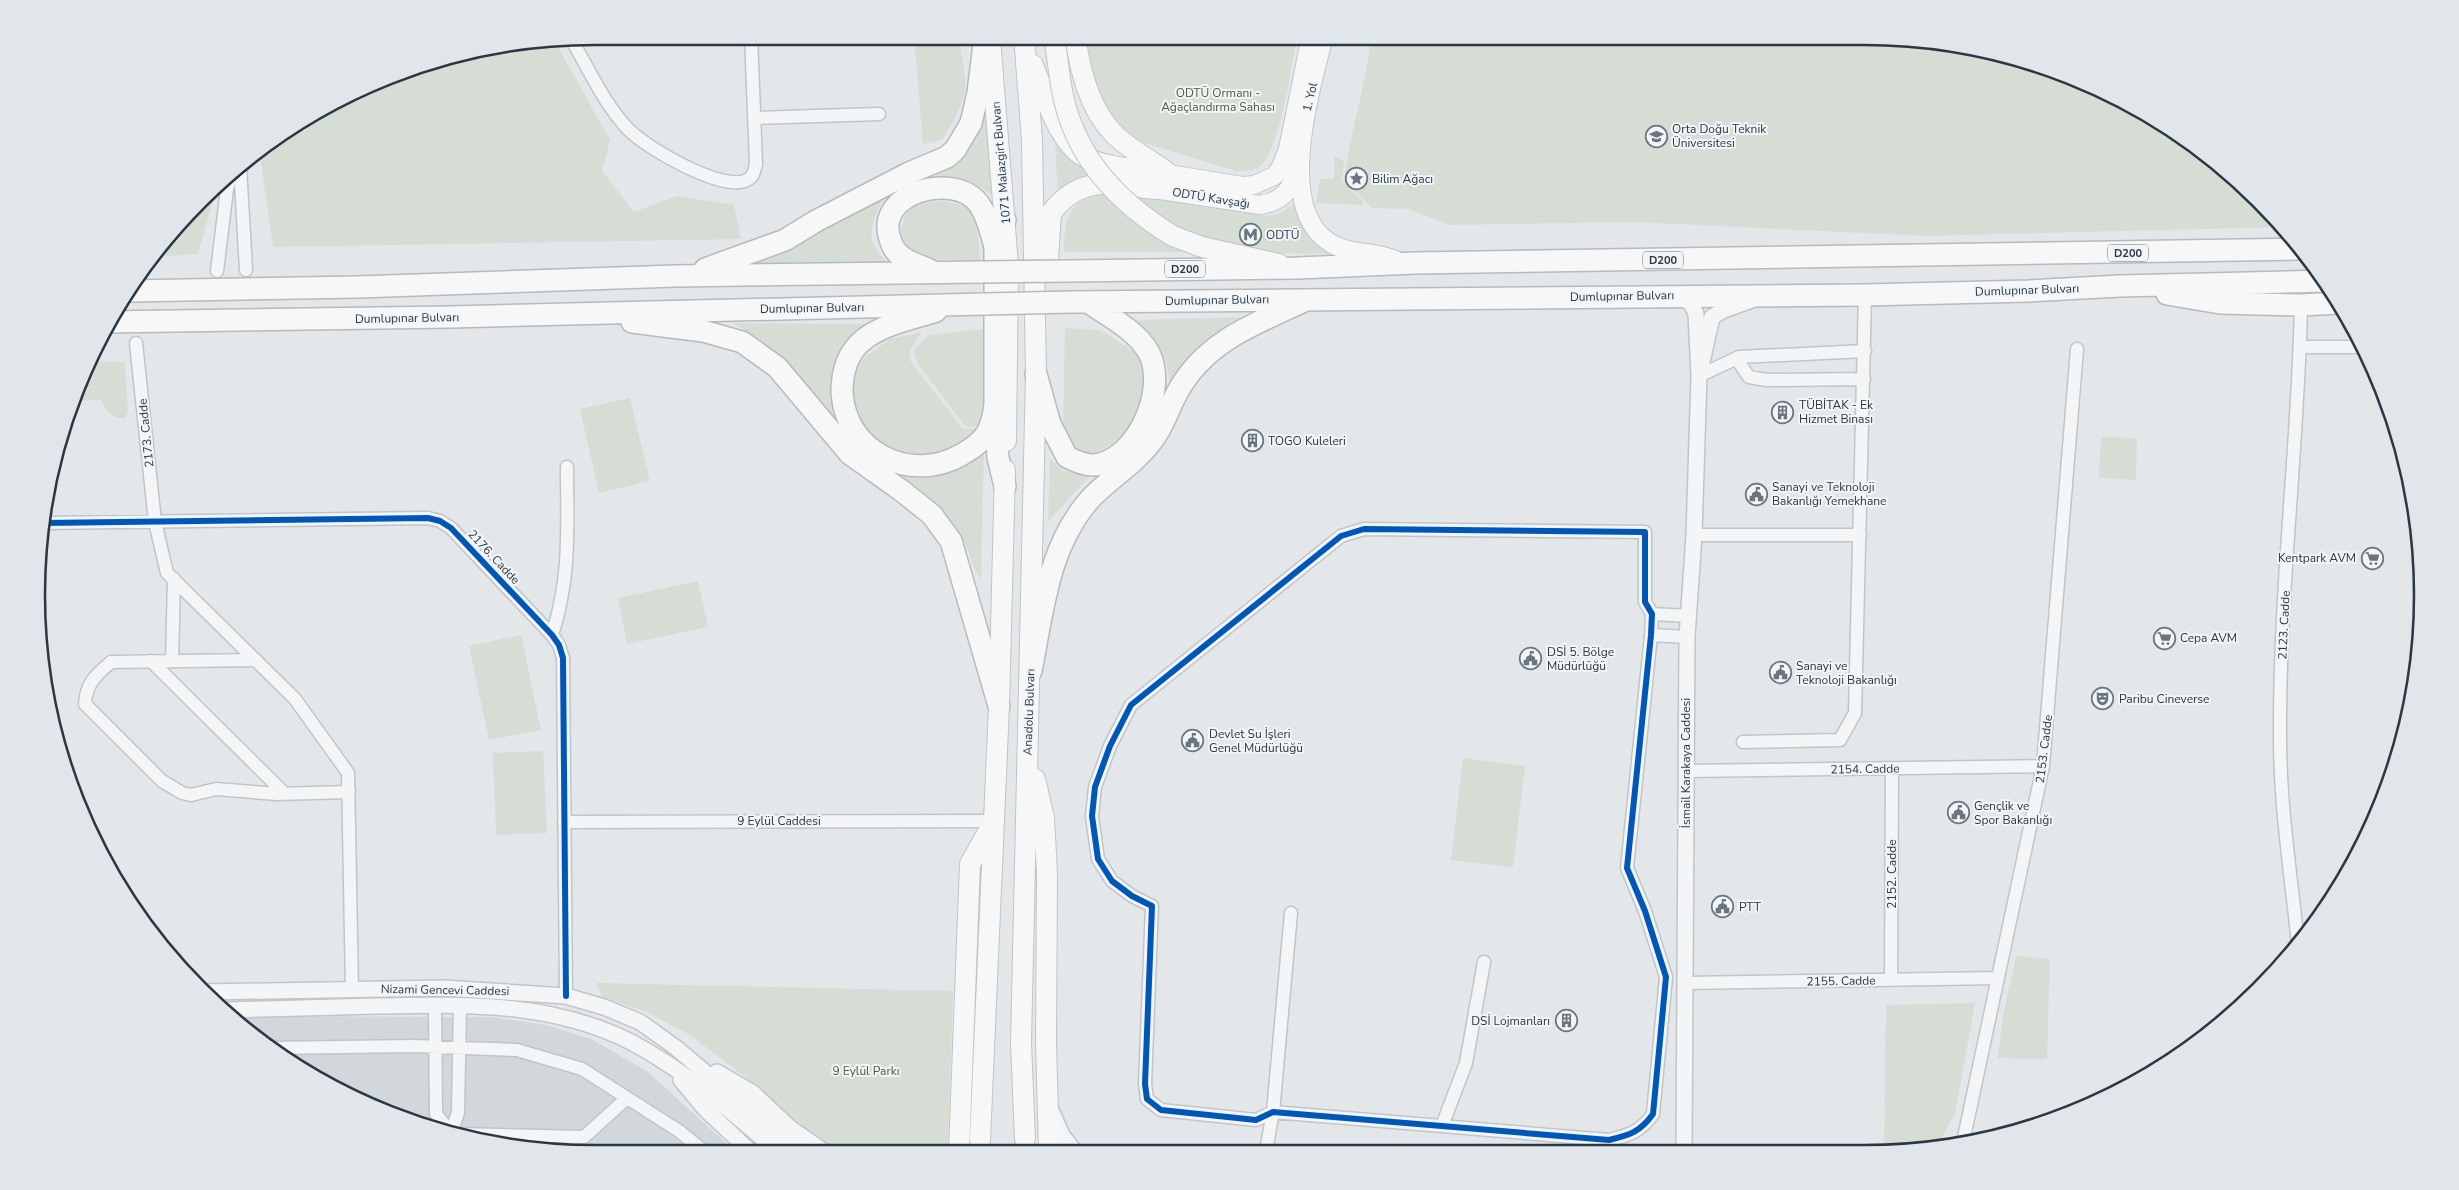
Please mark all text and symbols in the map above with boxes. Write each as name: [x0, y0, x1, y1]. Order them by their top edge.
street label: 1. Yol: [1299, 80, 1321, 113]
park label: ODTÜ Ormanı - Ağaçlandırma Sahası: [1161, 85, 1275, 115]
street label: 1071 Malazgirt Bulvarı: [988, 101, 1014, 225]
place label: Orta Doğu Teknik Üniversitesi: [1672, 121, 1767, 151]
school or university icon: Orta Doğu Teknik Üniversitesi: [1644, 124, 1668, 148]
place icon: Bilim Ağacı: [1344, 167, 1368, 191]
place label: Bilim Ağacı: [1372, 171, 1433, 187]
street label: ODTÜ Kavşağı: [1171, 184, 1251, 212]
metro station icon: ODTÜ: [1238, 223, 1262, 247]
place label: ODTÜ: [1266, 227, 1300, 243]
road number: D200: [2108, 244, 2148, 262]
road number: D200: [1643, 252, 1683, 268]
road number: D200: [1165, 260, 1205, 278]
street label: Dumlupınar Bulvarı: [1975, 280, 2079, 300]
street label: Dumlupınar Bulvarı: [1570, 287, 1674, 305]
street label: Dumlupınar Bulvarı: [1165, 291, 1269, 309]
street label: Dumlupınar Bulvarı: [760, 299, 864, 317]
street label: Dumlupınar Bulvarı: [355, 309, 459, 327]
place label: TÜBİTAK - Ek Hizmet Binası: [1799, 397, 1874, 427]
street label: 2173. Cadde: [134, 398, 158, 468]
building icon: TÜBİTAK - Ek Hizmet Binası: [1771, 400, 1795, 424]
building icon: TOGO Kuleleri: [1240, 429, 1264, 453]
place label: TOGO Kuleleri: [1268, 433, 1346, 449]
place label: Sanayi ve Teknoloji Bakanlığı Yemekhane: [1772, 479, 1886, 509]
public building icon: Sanayi ve Teknoloji Bakanlığı Yemekhane: [1744, 482, 1768, 506]
street label: 2176. Cadde: [465, 526, 523, 588]
supermarket icon: Kentpark AVM: [2360, 546, 2384, 570]
place label: Kentpark AVM: [2278, 550, 2356, 566]
street label: 2123. Cadde: [2274, 590, 2294, 660]
supermarket icon: Cepa AVM: [2152, 626, 2176, 650]
place label: Cepa AVM: [2180, 630, 2237, 646]
place label: DSİ 5. Bölge Müdürlüğü: [1547, 644, 1614, 674]
public building icon: DSİ 5. Bölge Müdürlüğü: [1519, 647, 1543, 671]
place label: Sanayi ve Teknoloji Bakanlığı: [1796, 658, 1897, 688]
public building icon: Sanayi ve Teknoloji Bakanlığı: [1768, 661, 1792, 685]
street label: Anadolu Bulvarı: [1019, 668, 1039, 756]
theatre icon: Paribu Cineverse: [2091, 687, 2115, 711]
place label: Paribu Cineverse: [2119, 691, 2209, 707]
street label: İsmail Karakaya Caddesi: [1678, 698, 1694, 828]
street label: 2153. Cadde: [2032, 714, 2056, 784]
place label: Devlet Su İşleri Genel Müdürlüğü: [1209, 726, 1303, 756]
public building icon: Devlet Su İşleri Genel Müdürlüğü: [1181, 729, 1205, 753]
street label: 2154. Cadde: [1830, 760, 1900, 778]
place label: Gençlik ve Spor Bakanlığı: [1974, 798, 2052, 828]
public building icon: Gençlik ve Spor Bakanlığı: [1946, 801, 1970, 825]
street label: 9 Eylül Caddesi: [737, 813, 821, 829]
street label: 2152. Cadde: [1884, 839, 1900, 909]
public building icon: PTT: [1711, 895, 1735, 919]
place label: PTT: [1739, 899, 1762, 915]
street label: 2155. Cadde: [1806, 972, 1876, 990]
street label: Nizami Gencevi Caddesi: [381, 981, 509, 999]
building icon: DSİ Lojmanları: [1554, 1009, 1578, 1033]
place label: DSİ Lojmanları: [1471, 1013, 1550, 1029]
park label: 9 Eylül Parkı: [832, 1063, 900, 1079]

